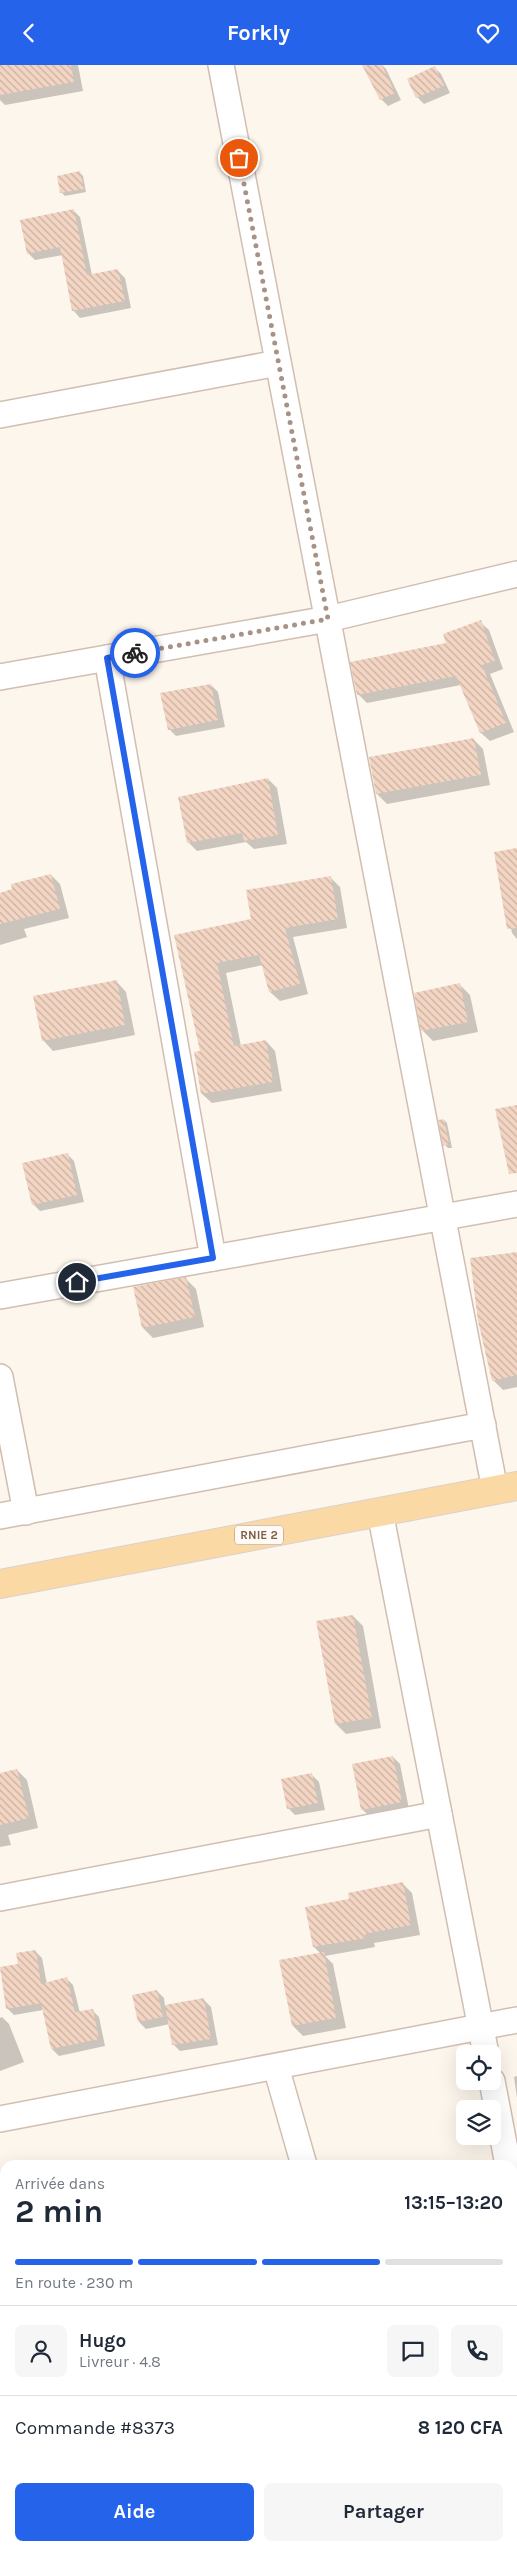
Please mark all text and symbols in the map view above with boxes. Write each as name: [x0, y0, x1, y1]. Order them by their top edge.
icon: back: [15, 19, 43, 47]
icon: heart: [474, 19, 502, 47]
text: Forkly: [227, 20, 290, 46]
pin: [218, 137, 260, 179]
icon: bag: [225, 144, 253, 172]
courier: [110, 628, 160, 678]
icon: bike: [121, 639, 149, 667]
pin: [56, 1261, 98, 1303]
icon: home: [63, 1268, 91, 1296]
road number: RNIE 2: [235, 1525, 283, 1545]
map controls: [456, 2045, 501, 2145]
button: locate: [456, 2045, 501, 2090]
button: layers: [456, 2100, 501, 2145]
text: Arrivée dans: [15, 2174, 105, 2193]
text: 13:15–13:20: [404, 2192, 503, 2214]
text: 2 min: [15, 2193, 103, 2230]
text: En route · 230 m: [15, 2273, 133, 2292]
button: person: [15, 2325, 67, 2377]
button: chat: [387, 2325, 439, 2377]
button: phone: [451, 2325, 503, 2377]
text: Hugo: [79, 2330, 126, 2352]
text: Livreur · 4.8: [79, 2352, 161, 2371]
text: Commande #8373: [15, 2417, 175, 2439]
text: 8 120 CFA: [418, 2417, 503, 2439]
button: Aide: [15, 2483, 254, 2541]
button: Partager: [264, 2483, 503, 2541]

